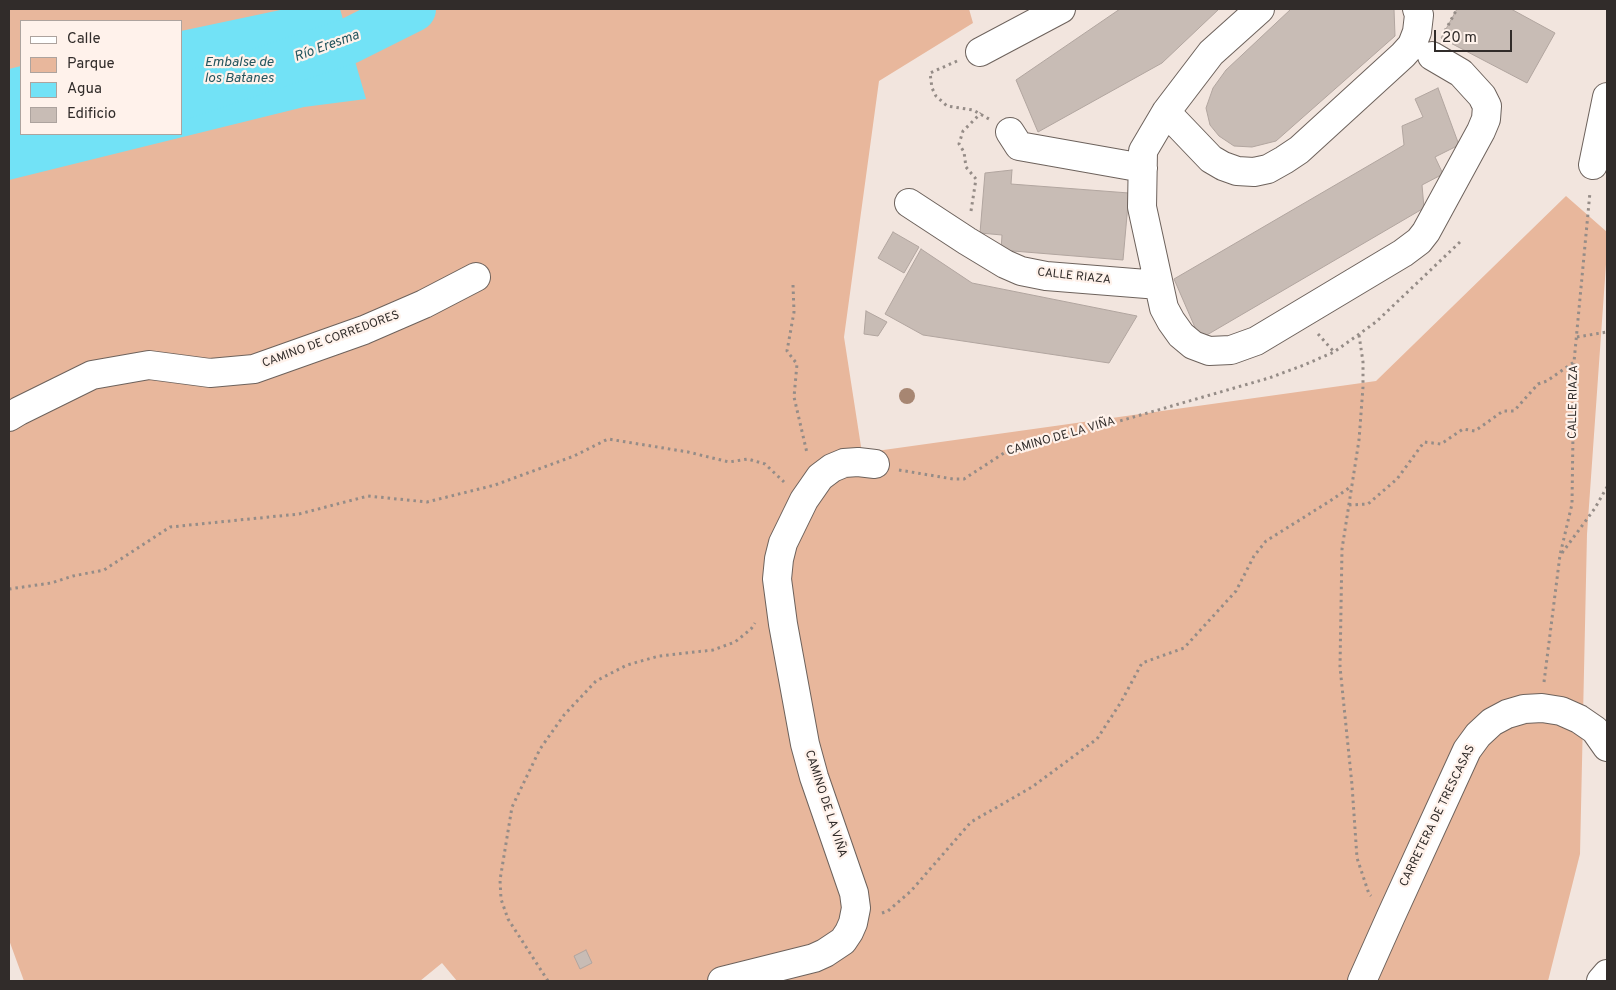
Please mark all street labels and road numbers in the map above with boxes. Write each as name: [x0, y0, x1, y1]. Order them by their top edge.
street label: CALLE RIAZA: [1036, 266, 1112, 288]
street label: CAMINO DE CORREDORES: [260, 308, 402, 372]
street label: CALLE RIAZA: [1566, 365, 1582, 439]
street label: CAMINO DE LA VIÑA: [1005, 415, 1117, 459]
street label: CARRETERA DE TRESCASAS: [1397, 743, 1479, 889]
street label: CAMINO DE LA VIÑA: [801, 749, 849, 859]

